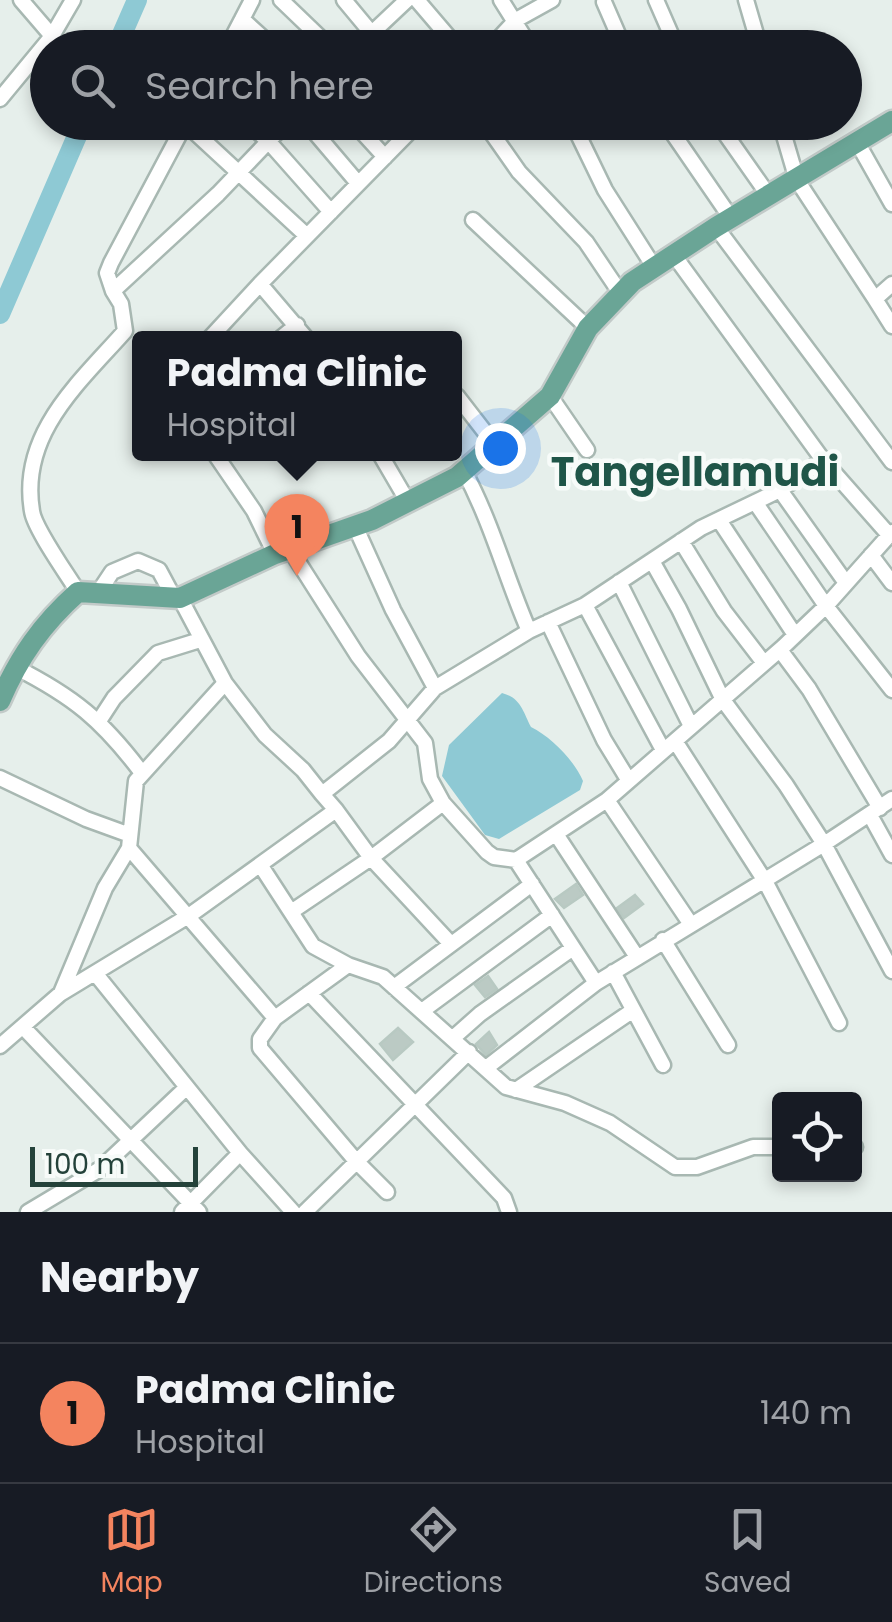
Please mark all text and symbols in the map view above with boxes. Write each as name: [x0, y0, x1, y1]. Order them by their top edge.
search box: [30, 30, 862, 140]
icon: search: [65, 58, 120, 113]
text: Search here: [145, 59, 374, 112]
popup: [132, 331, 462, 461]
text: Padma Clinic: [167, 346, 427, 399]
text: Hospital: [167, 402, 297, 447]
your location: [475, 423, 526, 474]
district label: Tangellamudi: [551, 444, 839, 500]
pin: 1: [264, 494, 330, 576]
map controls: [772, 1092, 862, 1182]
button: locate: [772, 1092, 862, 1182]
scale bar: [30, 1142, 198, 1186]
text: 100 m: [45, 1145, 125, 1184]
text: Nearby: [40, 1248, 199, 1307]
text: Padma Clinic: [135, 1363, 396, 1416]
text: 1: [66, 1390, 79, 1435]
text: 140 m: [760, 1390, 852, 1435]
text: Hospital: [135, 1419, 265, 1464]
tab: Map: [101, 1502, 163, 1604]
tab: Directions: [364, 1502, 503, 1604]
tab: Saved: [704, 1502, 791, 1604]

